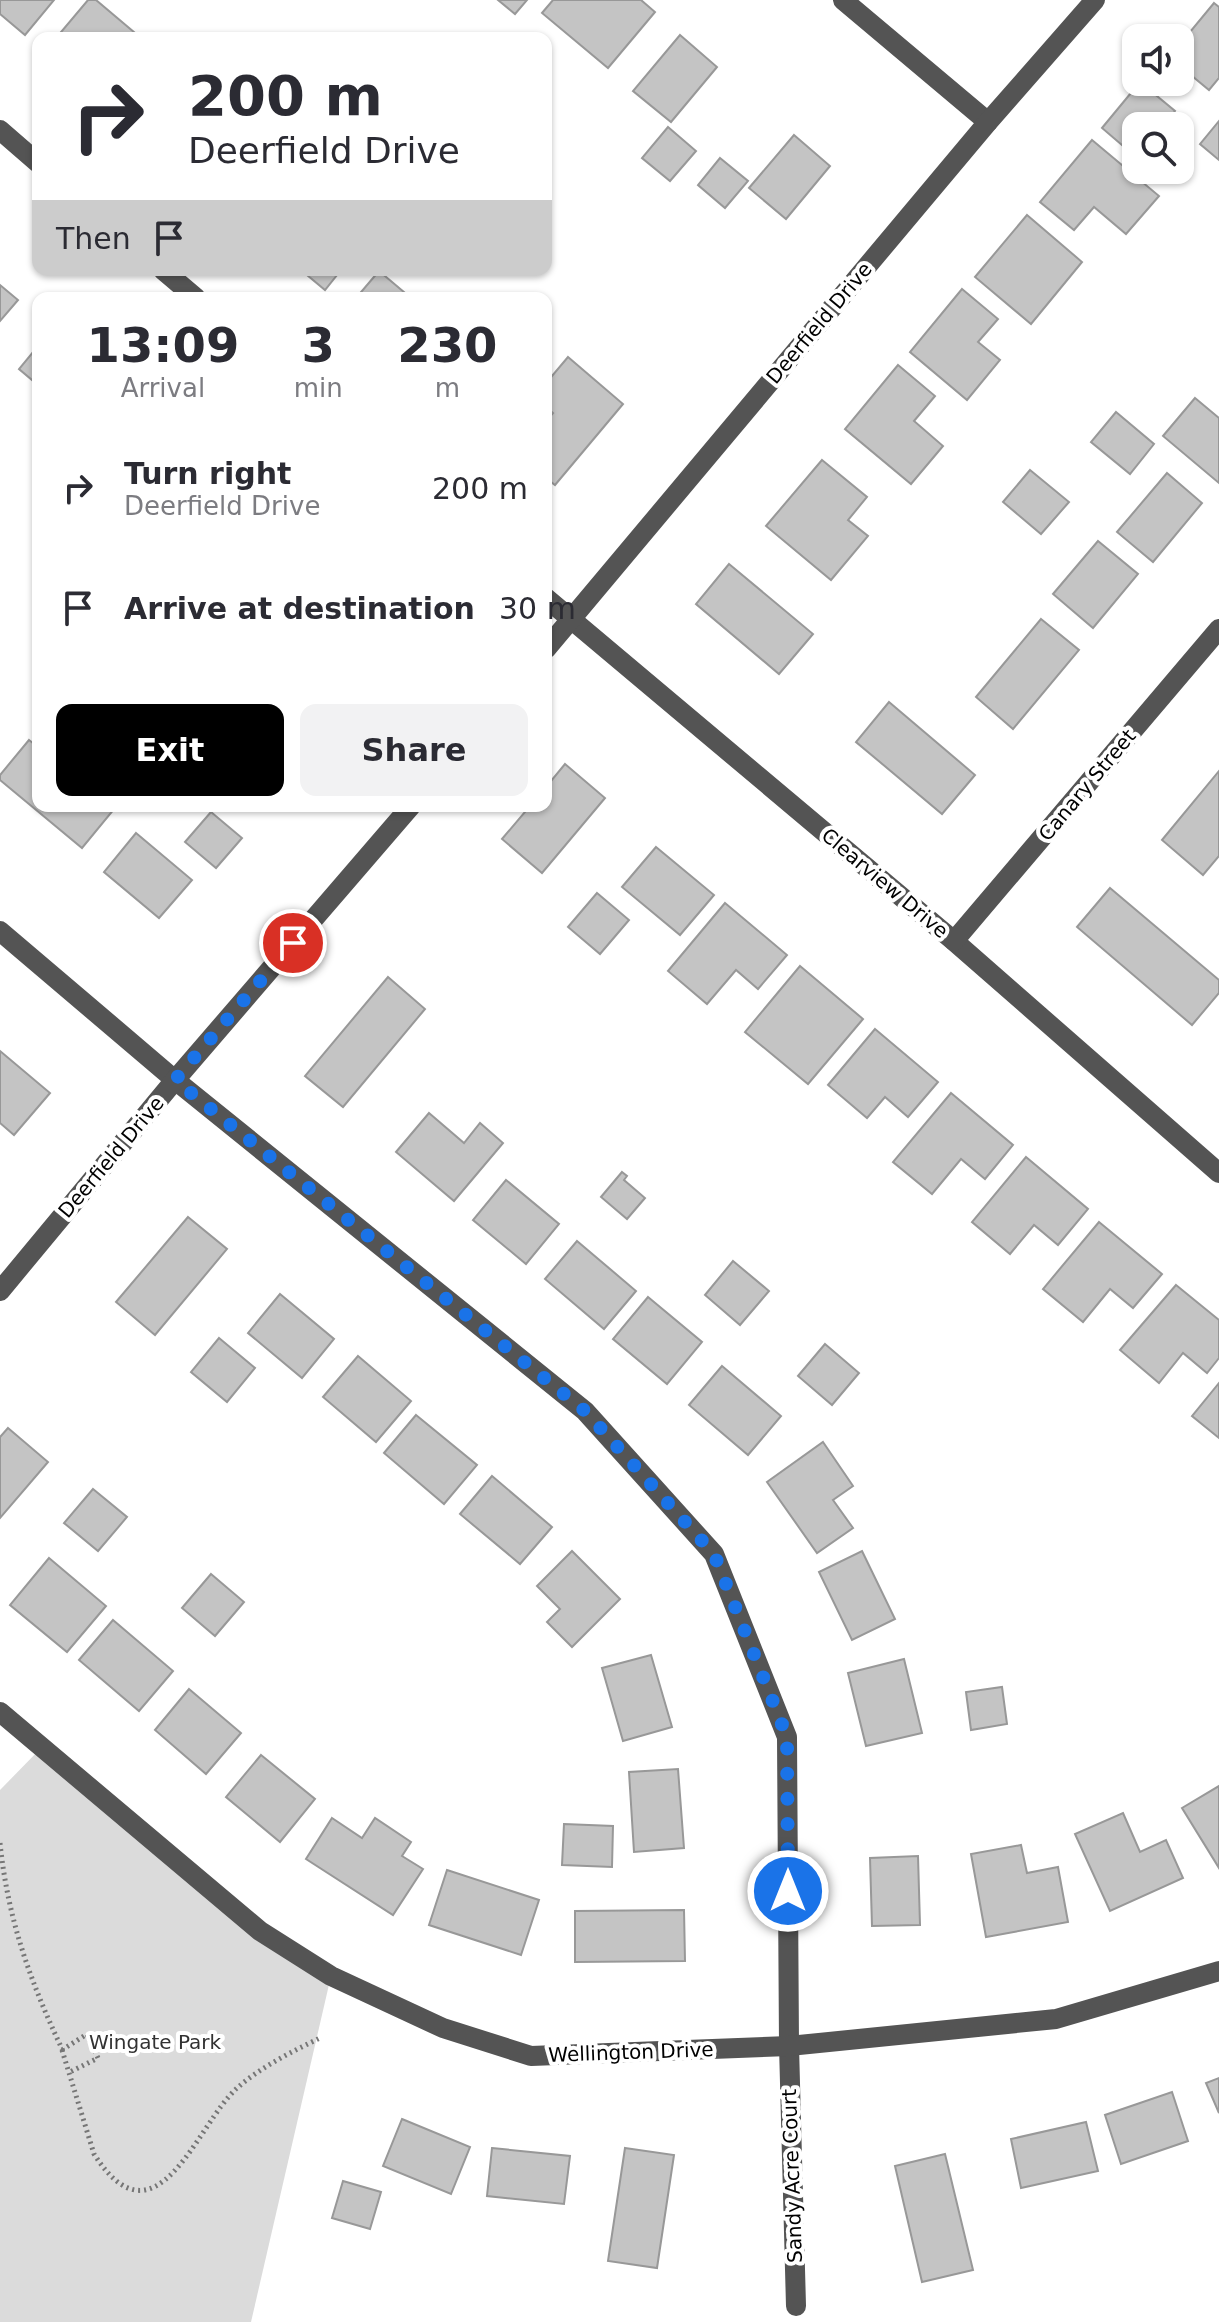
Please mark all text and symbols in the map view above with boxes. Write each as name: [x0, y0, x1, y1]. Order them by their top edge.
map controls: [1122, 24, 1194, 184]
button: sound: [1122, 24, 1194, 96]
text: 200 m: [188, 63, 383, 128]
icon: right: [56, 64, 160, 168]
button: search: [1122, 112, 1194, 184]
text: Deerfield Drive: [188, 130, 460, 171]
icon: arrive: [147, 216, 191, 260]
text: Then: [56, 221, 131, 256]
street label: Deerfield Drive: [761, 257, 877, 389]
text: 13:09: [86, 317, 239, 373]
text: 3: [302, 317, 335, 373]
text: 230: [397, 317, 497, 373]
text: Arrival: [121, 373, 205, 403]
text: min: [294, 373, 343, 403]
text: m: [435, 373, 460, 403]
text: Turn right: [124, 456, 291, 491]
icon: right: [56, 466, 100, 510]
text: 200 m: [432, 471, 528, 506]
text: Deerfield Drive: [124, 491, 320, 521]
icon: arrive: [56, 586, 100, 630]
text: Arrive at destination: [124, 591, 475, 626]
text: 30 m: [499, 591, 576, 626]
button: Exit: [56, 704, 284, 796]
button: Share: [300, 704, 528, 796]
street label: Canary Street: [1033, 724, 1141, 846]
street label: Clearview Drive: [817, 823, 953, 943]
pin: [259, 909, 327, 977]
icon: arrive: [271, 921, 315, 965]
street label: Deerfield Drive: [53, 1091, 169, 1223]
position arrow: [746, 1849, 830, 1933]
park label: Wingate Park: [89, 2030, 222, 2054]
street label: Wellington Drive: [548, 2037, 714, 2067]
street label: Sandy Acre Court: [777, 2088, 807, 2263]

